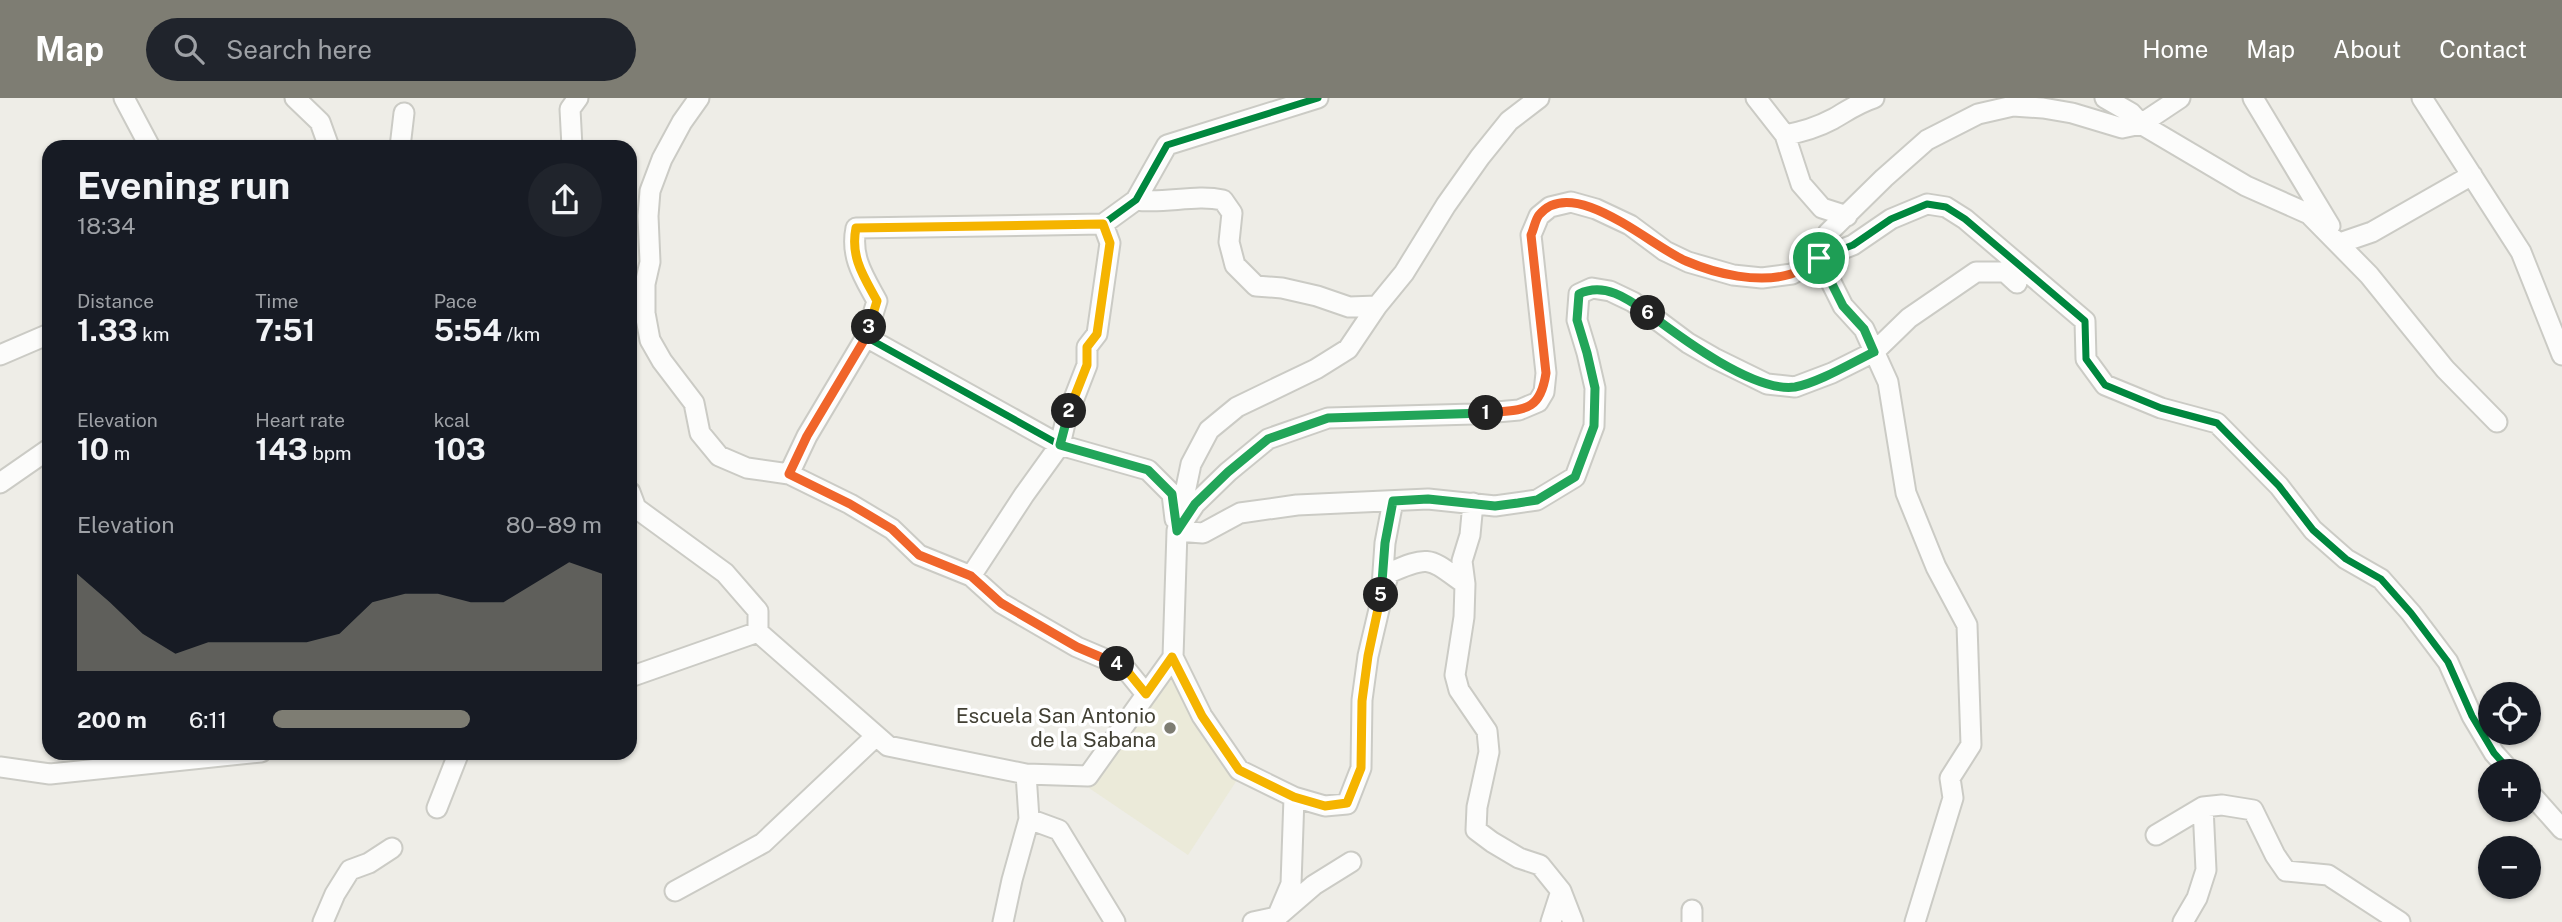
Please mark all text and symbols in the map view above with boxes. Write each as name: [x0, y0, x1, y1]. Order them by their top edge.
search box: [146, 18, 636, 81]
text: Map: [35, 30, 104, 68]
icon: search: [170, 30, 208, 68]
text: Search here: [226, 34, 372, 65]
text: Home: [2142, 35, 2208, 63]
text: Map: [2246, 35, 2295, 63]
text: About: [2333, 35, 2401, 63]
text: Contact: [2439, 35, 2527, 63]
text: Evening run: [77, 163, 290, 208]
button: share: [528, 163, 602, 237]
text: 18:34: [77, 212, 135, 239]
pin: [1789, 228, 1849, 288]
icon: arrive: [1800, 239, 1838, 277]
text: Distance: [77, 290, 154, 312]
text: Time: [255, 290, 299, 312]
text: Pace: [434, 290, 477, 312]
pin: 6: [1630, 296, 1666, 330]
text: 6: [1641, 301, 1654, 323]
pin: 3: [852, 310, 886, 344]
text: 1.33: [77, 312, 138, 348]
text: 7:51: [255, 312, 315, 348]
text: 5:54: [434, 312, 502, 348]
text: 3: [862, 315, 875, 337]
text: km: [138, 323, 169, 345]
text: /km: [502, 323, 540, 345]
pin: 2: [1052, 394, 1086, 428]
pin: 1: [1468, 396, 1504, 430]
text: 2: [1062, 399, 1075, 421]
text: 1: [1481, 401, 1490, 423]
text: Elevation: [77, 409, 158, 431]
text: Heart rate: [255, 409, 345, 431]
text: kcal: [434, 409, 470, 431]
text: 10: [77, 431, 109, 467]
text: 143: [255, 431, 308, 467]
text: 103: [434, 431, 486, 467]
text: m: [109, 442, 130, 464]
text: bpm: [308, 442, 352, 464]
text: Elevation: [77, 511, 175, 538]
text: 80–89 m: [506, 511, 602, 538]
pin: 5: [1364, 578, 1398, 612]
text: 5: [1374, 583, 1387, 605]
pin: 4: [1100, 646, 1134, 682]
text: 4: [1110, 652, 1123, 674]
map controls: [2478, 682, 2541, 899]
button: locate: [2478, 682, 2541, 745]
place label: Escuela San Antonio de la Sabana: [956, 703, 1156, 752]
text: 200 m: [77, 706, 147, 733]
text: 6:11: [189, 706, 227, 733]
marker: Escuela San Antonio de la Sabana: [1162, 720, 1178, 736]
button: +: [2478, 759, 2541, 822]
button: −: [2478, 836, 2541, 899]

